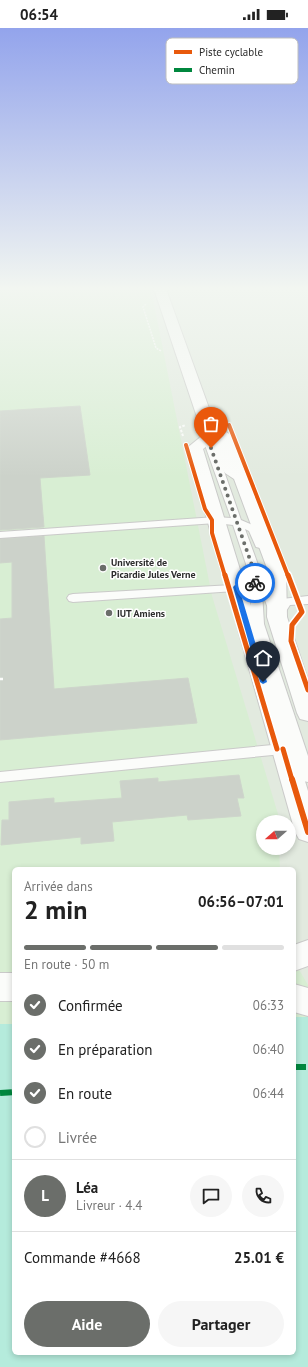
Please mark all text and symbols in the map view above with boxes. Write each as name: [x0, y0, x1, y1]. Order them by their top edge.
text: 06:54: [20, 5, 58, 24]
legend: [166, 38, 298, 84]
text: Piste cyclable: [199, 45, 263, 59]
text: Chemin: [199, 63, 235, 77]
pin: [194, 407, 228, 448]
icon: bag: [200, 413, 222, 435]
place label: Université de Picardie Jules Verne: [111, 556, 196, 581]
marker: Université de Picardie Jules Verne: [98, 563, 108, 573]
courier: [235, 563, 275, 603]
icon: bike: [244, 572, 266, 594]
place label: IUT Amiens: [117, 607, 165, 620]
marker: IUT Amiens: [104, 608, 114, 618]
pin: [246, 641, 280, 682]
icon: home: [252, 647, 274, 669]
north arrow: [256, 815, 296, 855]
map controls: [256, 815, 296, 855]
text: Arrivée dans: [24, 878, 93, 895]
text: 06:56–07:01: [198, 892, 284, 911]
text: 2 min: [24, 893, 87, 926]
text: En route · 50 m: [24, 956, 109, 973]
icon: check: [24, 994, 46, 1016]
text: Confirmée: [58, 996, 123, 1015]
text: 06:33: [253, 997, 284, 1014]
icon: check: [24, 1038, 46, 1060]
text: En préparation: [58, 1040, 153, 1059]
text: 06:40: [253, 1041, 284, 1058]
icon: check: [24, 1082, 46, 1104]
text: En route: [58, 1084, 112, 1103]
text: 06:44: [253, 1085, 284, 1102]
text: Livrée: [58, 1128, 97, 1147]
button: chat: [190, 1175, 232, 1217]
button: phone: [242, 1175, 284, 1217]
text: Léa: [76, 1178, 98, 1197]
text: L: [41, 1186, 49, 1205]
text: Livreur · 4.4: [76, 1197, 142, 1214]
text: Commande #4668: [24, 1248, 141, 1267]
text: 25.01 €: [234, 1248, 284, 1267]
button: Aide: [24, 1301, 150, 1347]
button: Partager: [158, 1301, 284, 1347]

